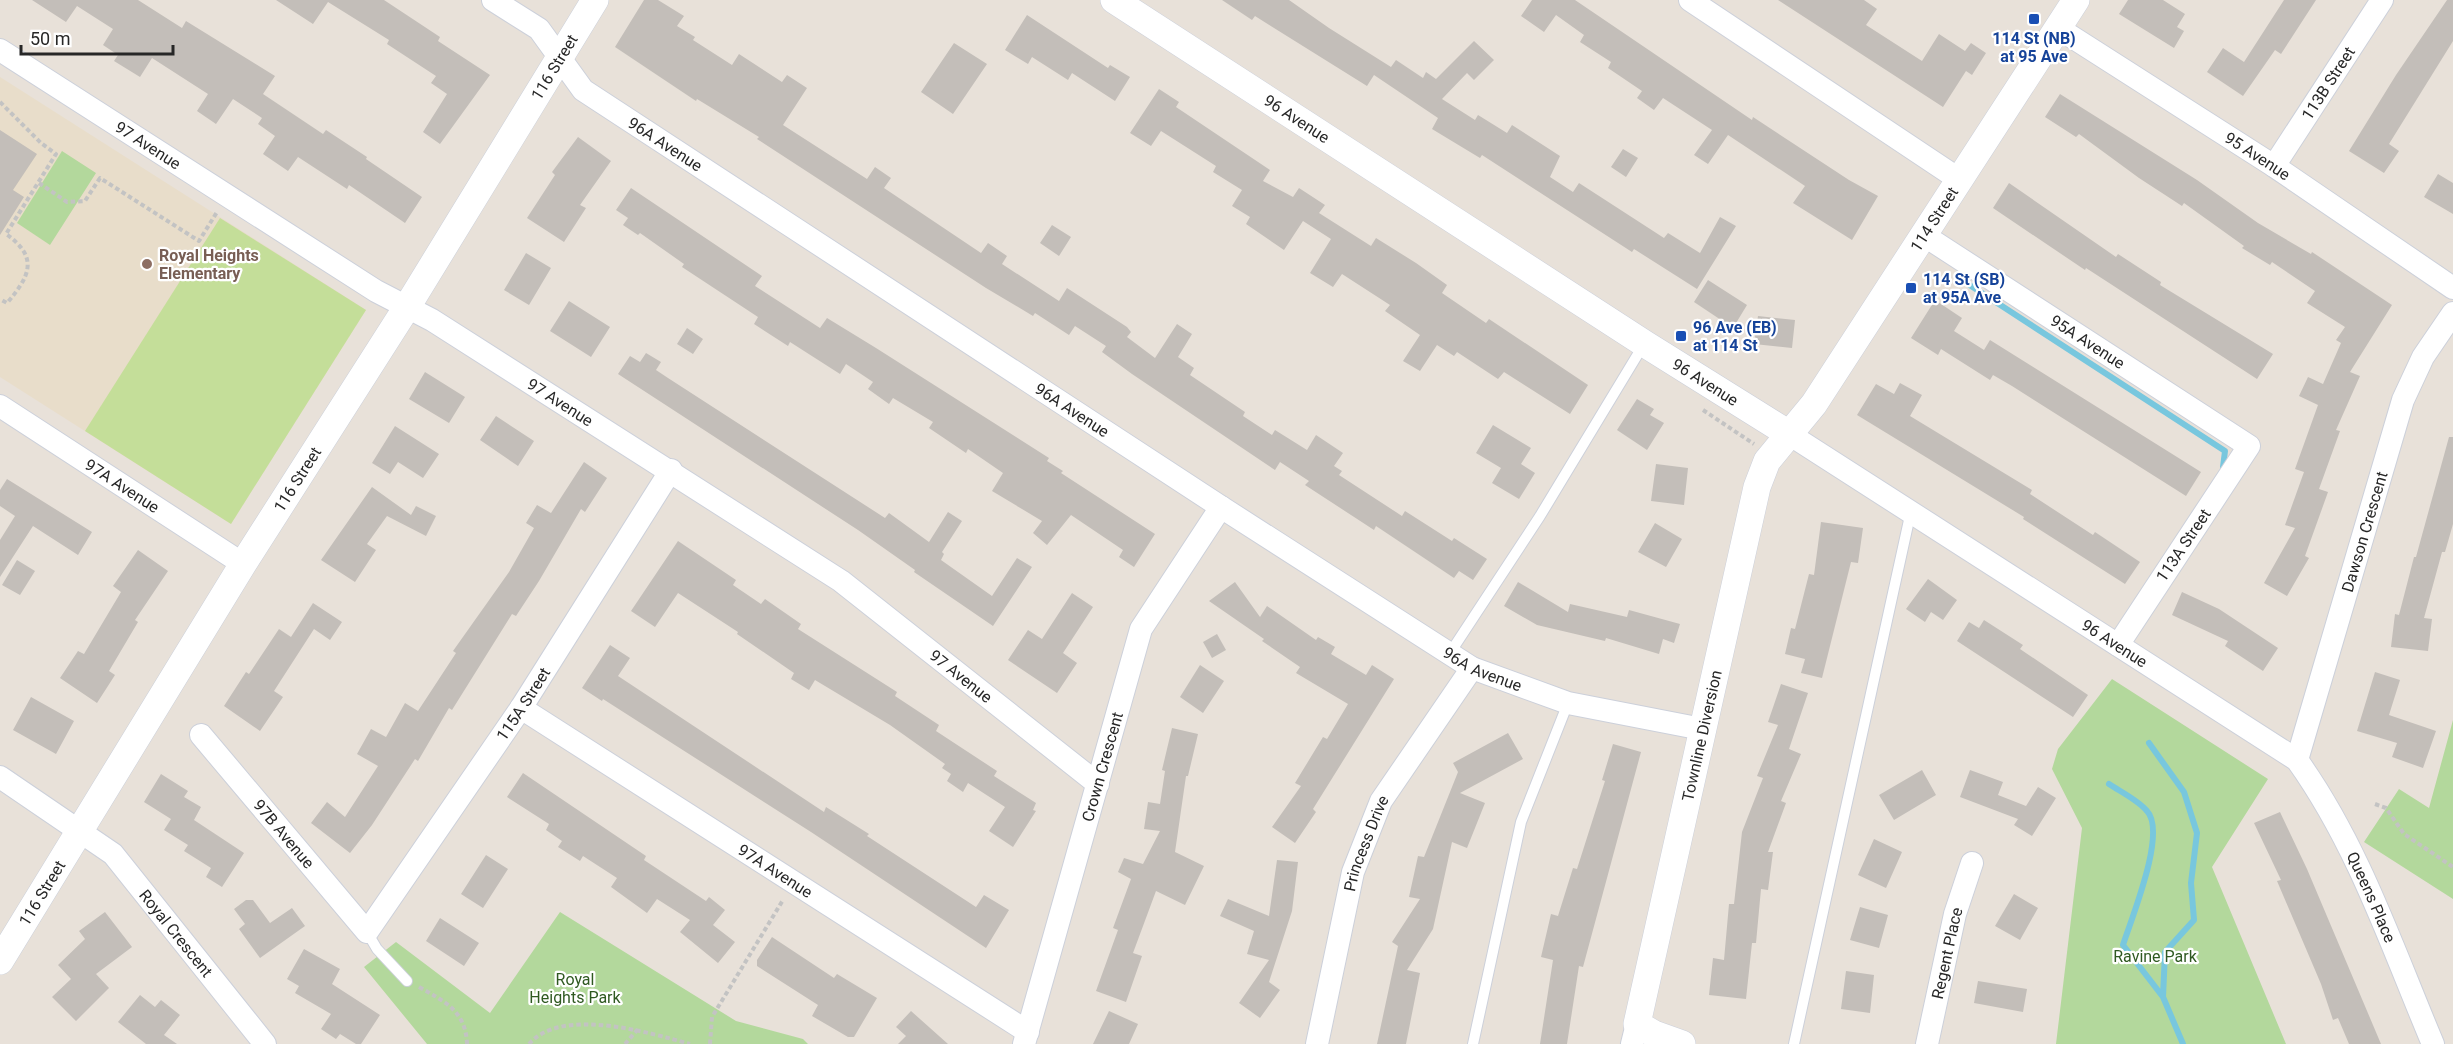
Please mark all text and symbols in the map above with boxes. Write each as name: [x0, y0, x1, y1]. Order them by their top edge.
marker: 114 St (NB) at 95 Ave: [2027, 12, 2041, 26]
scale bar: [21, 18, 172, 56]
text: 50 m: [30, 28, 70, 49]
place label: 114 St (NB) at 95 Ave: [1992, 29, 2076, 66]
street label: 116 Street: [527, 31, 582, 103]
street label: 113B Street: [2298, 43, 2359, 123]
street label: 96 Avenue: [1260, 91, 1333, 147]
street label: 96A Avenue: [624, 113, 706, 175]
street label: 97 Avenue: [111, 117, 184, 173]
street label: 95 Avenue: [2221, 128, 2294, 184]
street label: 114 Street: [1907, 183, 1962, 255]
place label: Royal Heights Elementary: [159, 246, 259, 283]
marker: Royal Heights Elementary: [140, 257, 154, 271]
place label: 114 St (SB) at 95A Ave: [1923, 270, 2005, 307]
marker: 114 St (SB) at 95A Ave: [1904, 281, 1918, 295]
street label: 95A Avenue: [2047, 311, 2128, 373]
place label: 96 Ave (EB) at 114 St: [1693, 318, 1777, 355]
marker: 96 Ave (EB) at 114 St: [1674, 329, 1688, 343]
street label: 96 Avenue: [1669, 354, 1742, 410]
street label: 97 Avenue: [524, 374, 597, 430]
street label: 96A Avenue: [1031, 379, 1113, 441]
street label: 116 Street: [270, 444, 325, 515]
street label: 97A Avenue: [81, 455, 163, 517]
street label: Dawson Crescent: [2338, 469, 2391, 594]
street label: 113A Street: [2152, 505, 2215, 585]
street label: 96 Avenue: [2078, 615, 2151, 671]
street label: 96A Avenue: [1439, 643, 1524, 695]
street label: 97 Avenue: [926, 646, 996, 707]
street label: 115A Street: [492, 664, 554, 744]
street label: Townline Diversion: [1678, 668, 1726, 803]
street label: Crown Crescent: [1078, 710, 1127, 824]
street label: Princess Drive: [1340, 791, 1392, 893]
street label: 97B Avenue: [249, 796, 318, 872]
street label: 97A Avenue: [734, 840, 816, 902]
street label: Queens Place: [2343, 849, 2400, 945]
street label: 116 Street: [15, 857, 69, 929]
street label: Royal Crescent: [135, 886, 216, 981]
street label: Regent Place: [1928, 905, 1967, 1001]
park label: Ravine Park: [2113, 947, 2198, 966]
park label: Royal Heights Park: [529, 970, 622, 1007]

